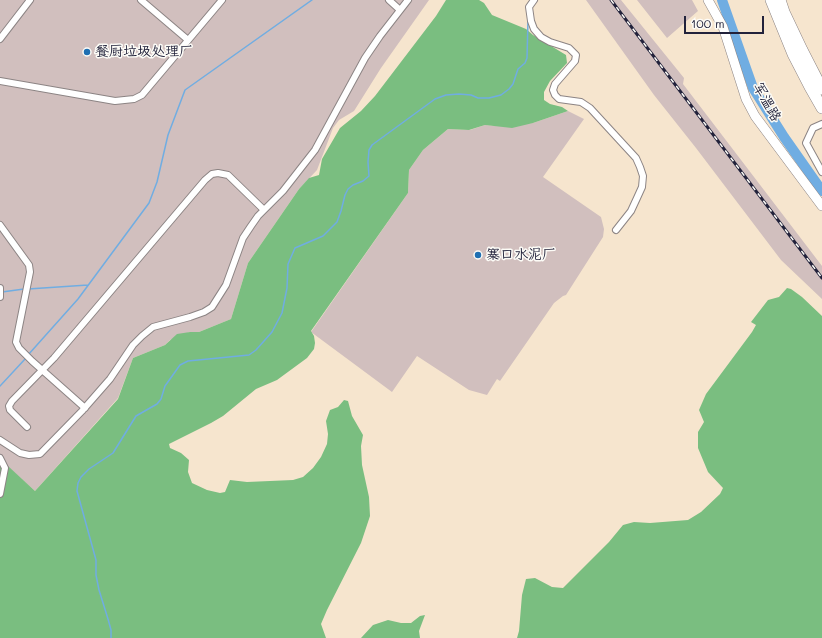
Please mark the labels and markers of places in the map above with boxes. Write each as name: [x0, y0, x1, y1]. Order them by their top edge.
place label: 餐厨垃圾处理厂: [95, 44, 193, 60]
marker: 餐厨垃圾处理厂: [82, 47, 92, 57]
place label: 寨口水泥厂: [486, 247, 556, 263]
marker: 寨口水泥厂: [473, 250, 483, 260]

